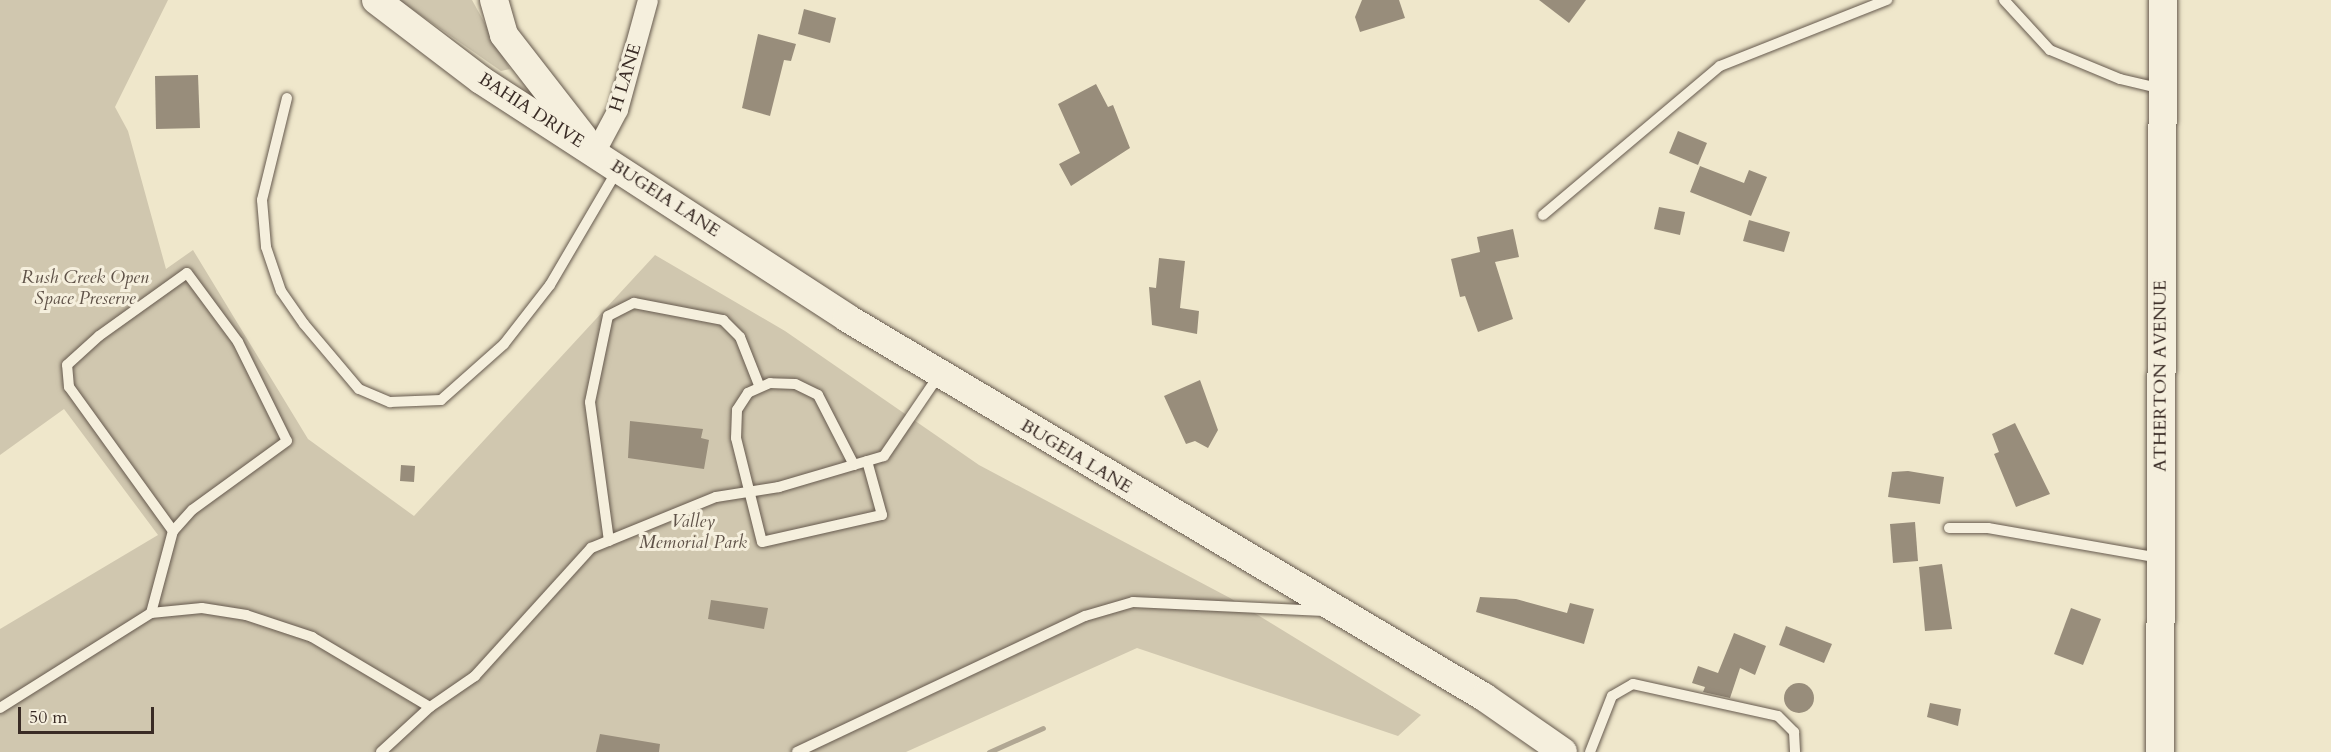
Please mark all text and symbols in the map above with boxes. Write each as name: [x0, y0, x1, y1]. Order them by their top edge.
street label: H LANE: [605, 41, 647, 115]
street label: BAHIA DRIVE: [474, 69, 588, 153]
street label: BUGEIA LANE: [606, 156, 724, 242]
park label: Rush Creek Open Space Preserve: [21, 268, 149, 310]
street label: ATHERTON AVENUE: [2150, 280, 2172, 472]
street label: BUGEIA LANE: [1016, 415, 1136, 499]
park label: Valley Memorial Park: [639, 512, 747, 554]
scale bar: [21, 695, 158, 733]
text: 50 m: [29, 705, 68, 730]

